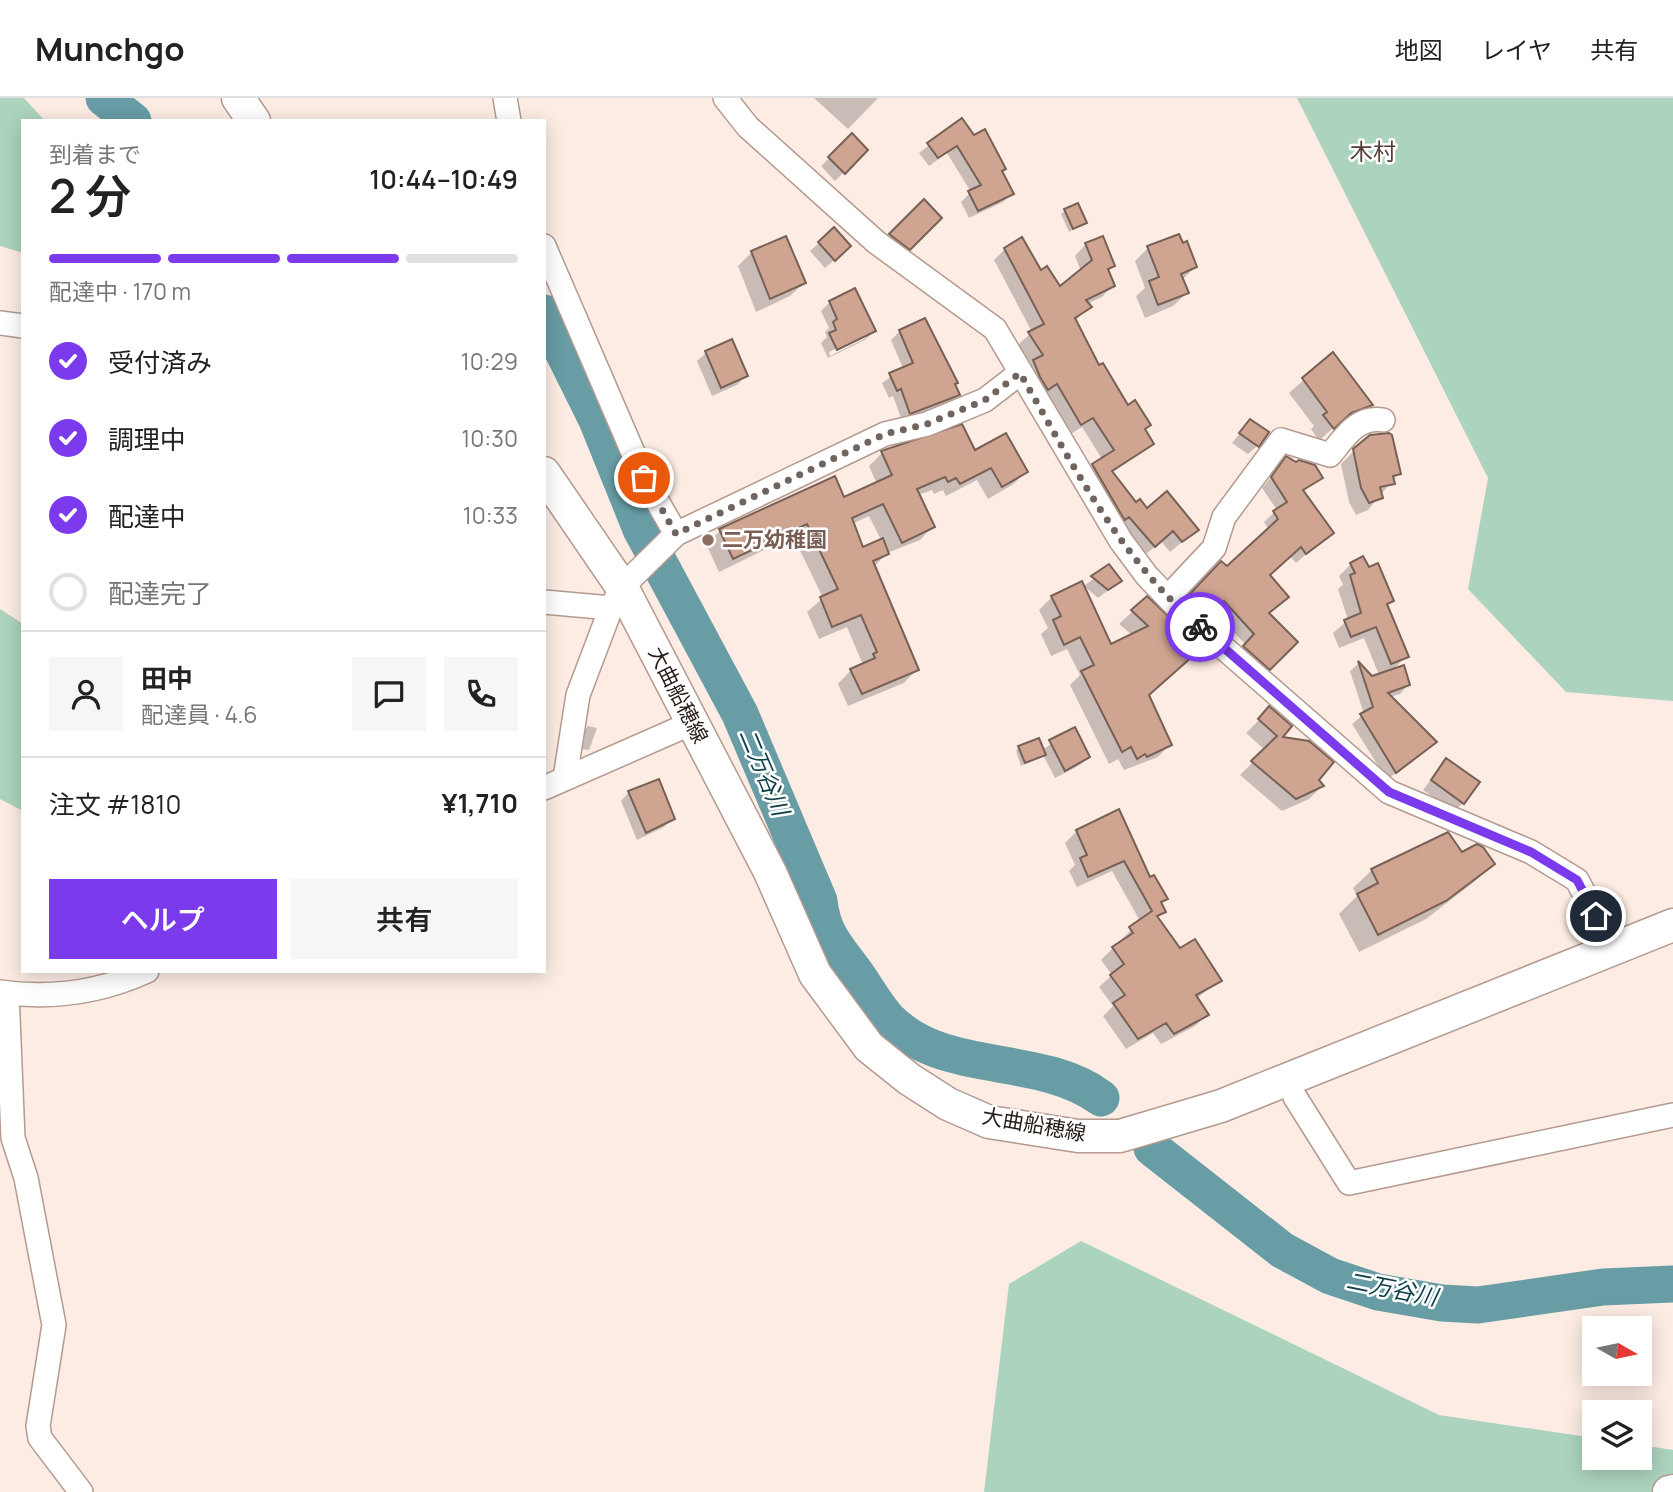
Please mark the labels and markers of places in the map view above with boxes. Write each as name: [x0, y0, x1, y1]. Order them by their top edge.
pin: [614, 448, 674, 508]
place label: 二万幼稚園: [722, 525, 827, 553]
marker: 二万幼稚園: [700, 532, 716, 548]
pin: [1566, 886, 1626, 946]

